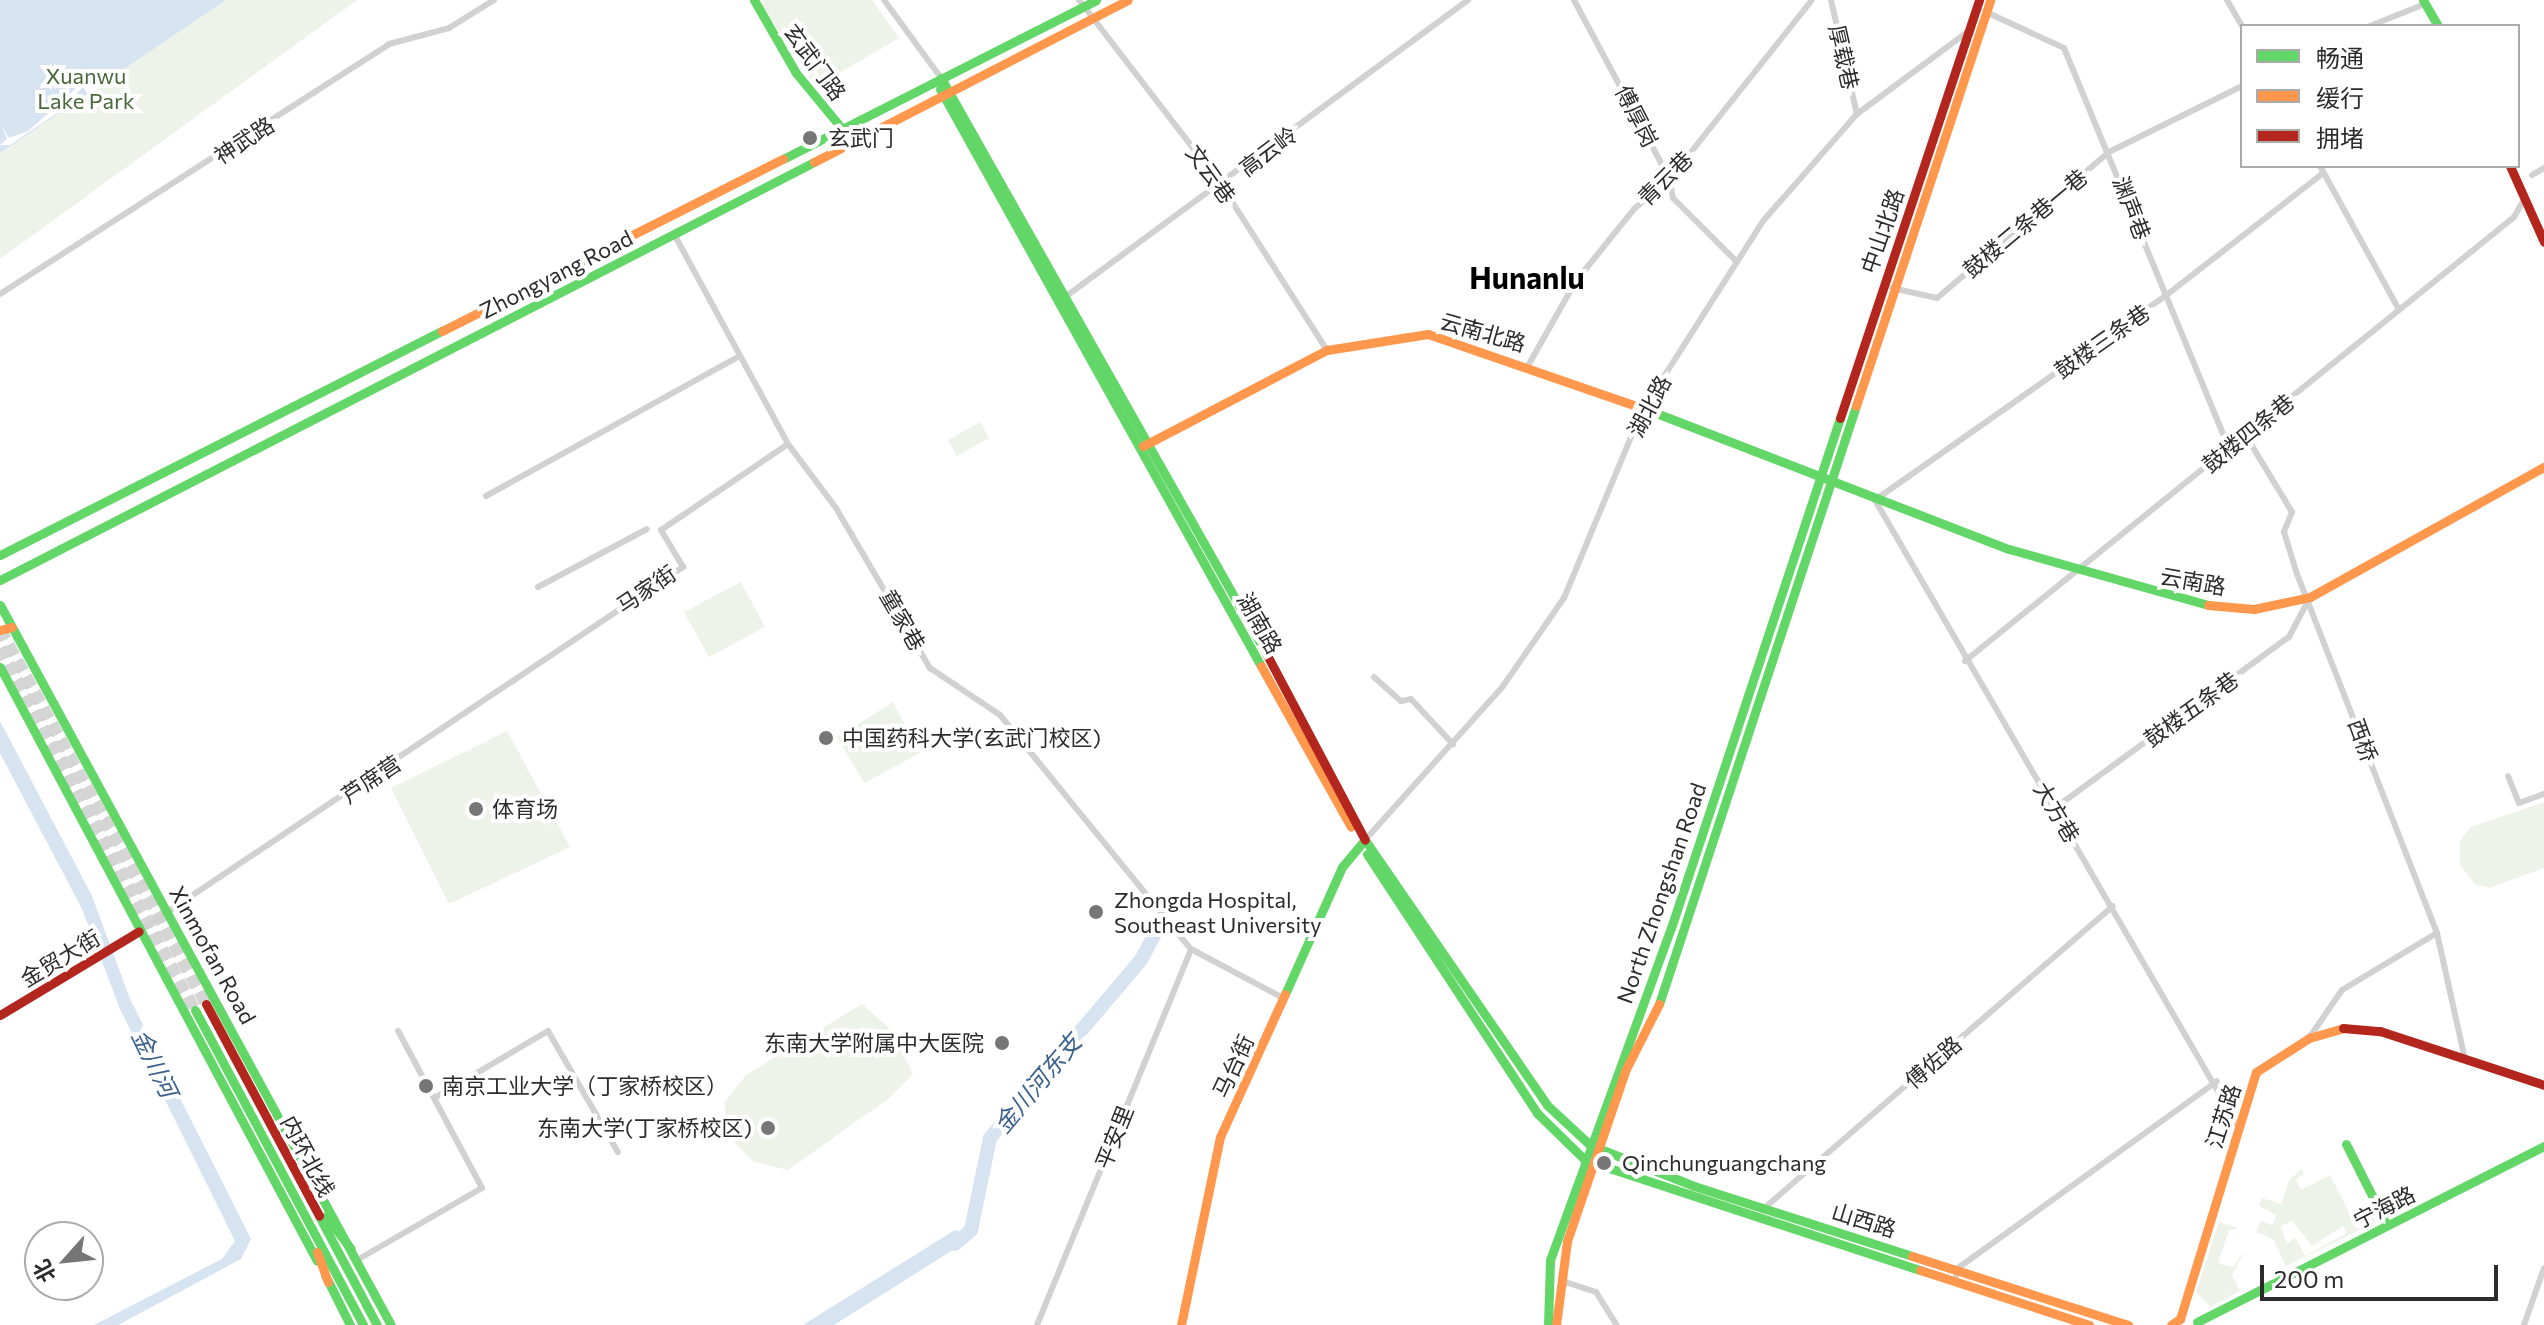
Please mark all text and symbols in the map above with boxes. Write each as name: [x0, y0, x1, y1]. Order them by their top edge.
street label: 玄武门路: [778, 19, 852, 105]
street label: 厚载巷: [1824, 22, 1864, 92]
legend: [2240, 24, 2520, 168]
text: 畅通: [2316, 43, 2364, 72]
park label: Xuanwu Lake Park: [37, 62, 135, 114]
street label: 傅厚岗: [1610, 81, 1664, 151]
text: 缓行: [2316, 83, 2364, 112]
street label: 神武路: [209, 111, 279, 169]
street label: 高云岭: [1234, 121, 1302, 181]
text: 拥堵: [2316, 123, 2364, 152]
place label: 玄武门: [828, 125, 894, 151]
marker: 玄武门: [799, 127, 821, 149]
street label: 文云巷: [1181, 140, 1241, 208]
street label: 青云巷: [1632, 145, 1698, 211]
street label: 鼓楼二条巷一巷: [1958, 163, 2092, 283]
street label: 渊声巷: [2108, 172, 2156, 244]
street label: 中山北路: [1855, 185, 1909, 277]
street label: Zhongyang Road: [475, 224, 637, 324]
district label: Hunanlu: [1469, 259, 1585, 295]
street label: 鼓楼三条巷: [2049, 299, 2155, 383]
street label: 云南北路: [1437, 307, 1529, 357]
street label: 湖北路: [1622, 371, 1676, 441]
street label: 鼓楼四条巷: [2197, 388, 2299, 478]
street label: 马家街: [611, 560, 681, 618]
street label: 云南路: [2158, 562, 2228, 600]
street label: 童家巷: [875, 585, 931, 655]
street label: 湖南路: [1232, 588, 1288, 658]
street label: 鼓楼五条巷: [2139, 666, 2243, 752]
street label: 西桥: [2343, 715, 2383, 765]
place label: 中国药科大学(玄武门校区): [842, 725, 1101, 751]
marker: 中国药科大学(玄武门校区): [817, 729, 835, 747]
street label: 芦席营: [336, 750, 406, 808]
street label: 大方巷: [2029, 777, 2085, 847]
street label: North Zhongshan Road: [1611, 779, 1711, 1007]
place label: 体育场: [492, 796, 558, 822]
marker: 体育场: [467, 800, 485, 818]
street label: Xinmofan Road: [164, 881, 262, 1029]
place label: Zhongda Hospital, Southeast University: [1114, 886, 1322, 938]
marker: Zhongda Hospital, Southeast University: [1085, 901, 1107, 923]
street label: 金贸大街: [15, 924, 105, 992]
water label: 金川河: [126, 1024, 184, 1102]
water label: 金川河东支: [987, 1028, 1087, 1138]
place label: 东南大学附属中大医院: [764, 1030, 984, 1056]
street label: 傅佐路: [1899, 1030, 1967, 1094]
street label: 马台街: [1207, 1031, 1259, 1101]
marker: 东南大学附属中大医院: [991, 1032, 1013, 1054]
place label: 南京工业大学（丁家桥校区）: [442, 1073, 728, 1099]
marker: 南京工业大学（丁家桥校区）: [417, 1077, 435, 1095]
street label: 江苏路: [2200, 1081, 2246, 1151]
street label: 平安里: [1089, 1101, 1139, 1173]
street label: 内环北线: [276, 1111, 340, 1201]
place label: 东南大学(丁家桥校区): [537, 1115, 752, 1141]
marker: 东南大学(丁家桥校区): [759, 1119, 777, 1137]
place label: Qinchunguangchang: [1622, 1150, 1826, 1176]
marker: Qinchunguangchang: [1593, 1152, 1615, 1174]
street label: 宁海路: [2349, 1180, 2419, 1234]
street label: 山西路: [1829, 1198, 1899, 1242]
north arrow: [24, 1221, 104, 1301]
scale bar: [2264, 1249, 2502, 1299]
text: 北: [27, 1255, 61, 1287]
text: 200 m: [2274, 1264, 2344, 1293]

